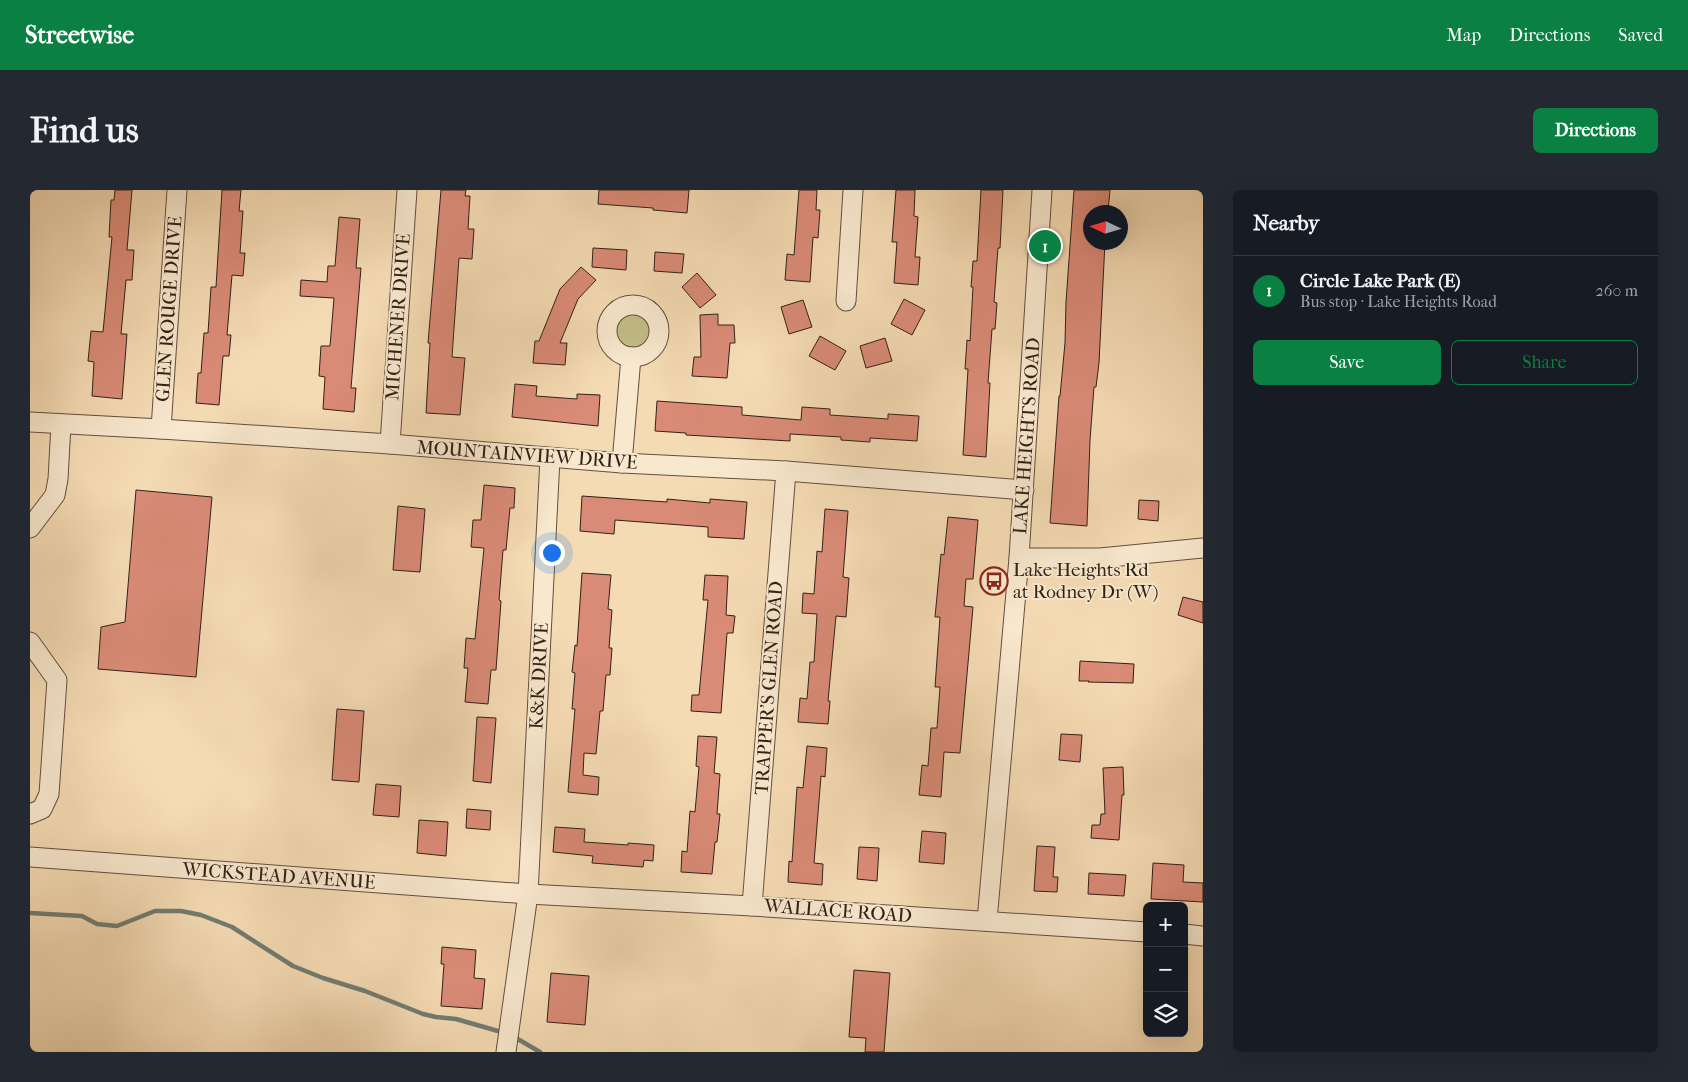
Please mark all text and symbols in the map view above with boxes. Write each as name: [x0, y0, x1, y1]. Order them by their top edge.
text: Streetwise: [25, 21, 134, 49]
text: Map: [1447, 25, 1481, 46]
text: Directions: [1509, 25, 1590, 46]
text: Saved: [1618, 25, 1663, 46]
button: Directions: [1533, 108, 1658, 153]
text: Find us: [30, 110, 139, 151]
north arrow: [1083, 205, 1128, 250]
text: Nearby: [1253, 211, 1319, 235]
street label: GLEN ROUGE DRIVE: [152, 215, 186, 403]
pin: 1: [1029, 227, 1061, 265]
street label: MICHENER DRIVE: [381, 232, 415, 401]
text: Circle Lake Park (E): [1300, 270, 1461, 292]
text: 1: [1266, 281, 1272, 300]
text: 260 m: [1596, 281, 1638, 300]
text: Bus stop · Lake Heights Road: [1300, 292, 1497, 311]
street label: LAKE HEIGHTS ROAD: [1009, 337, 1045, 535]
button: Save: [1253, 340, 1441, 385]
button: Share: [1451, 340, 1638, 385]
street label: MOUNTAINVIEW DRIVE: [416, 436, 639, 474]
your location: [539, 540, 565, 566]
place label: Lake Heights Rd at Rodney Dr (W): [1013, 559, 1158, 603]
bus stop icon: Lake Heights Rd at Rodney Dr (W): [979, 566, 1009, 596]
street label: TRAPPER'S GLEN ROAD: [751, 580, 787, 796]
street label: K&K DRIVE: [525, 622, 553, 730]
street label: WICKSTEAD AVENUE: [181, 858, 377, 894]
street label: WALLACE ROAD: [762, 895, 913, 927]
map controls: [1143, 902, 1188, 1037]
button: +: [1143, 902, 1188, 947]
button: −: [1143, 947, 1188, 992]
button: layers: [1143, 992, 1188, 1037]

